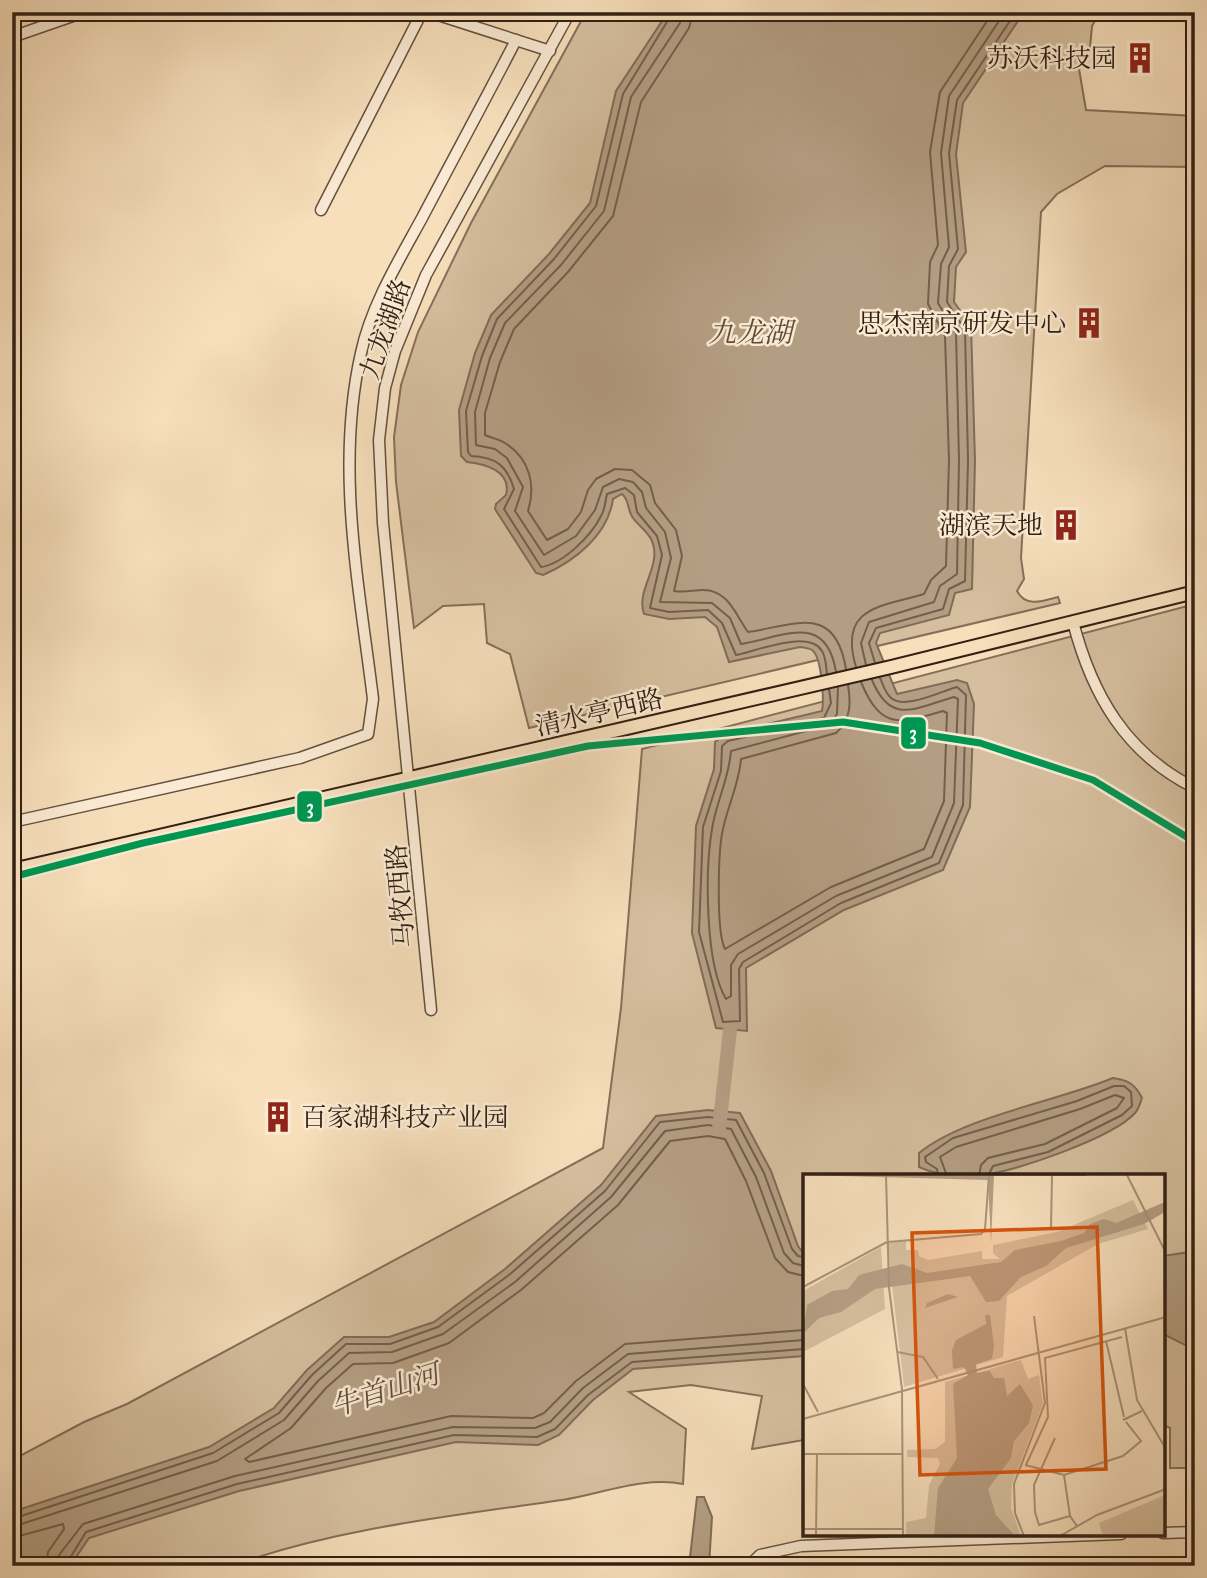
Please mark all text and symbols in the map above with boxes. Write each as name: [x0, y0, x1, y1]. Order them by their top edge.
building icon: 苏沃科技园: [1123, 41, 1157, 75]
place label: 苏沃科技园: [987, 42, 1117, 74]
street label: 九龙湖路: [353, 275, 417, 383]
building icon: 思杰南京研发中心: [1072, 306, 1106, 340]
place label: 思杰南京研发中心: [858, 307, 1066, 339]
water label: 九龙湖: [708, 315, 797, 350]
building icon: 湖滨天地: [1049, 508, 1083, 542]
place label: 湖滨天地: [939, 509, 1043, 541]
street label: 清水亭西路: [532, 682, 666, 742]
line badge: 3: [900, 716, 927, 750]
text: 3: [909, 721, 917, 745]
line badge: 3: [296, 790, 323, 823]
text: 3: [306, 795, 314, 819]
street label: 马牧西路: [380, 843, 420, 949]
building icon: 百家湖科技产业园: [261, 1100, 295, 1134]
place label: 百家湖科技产业园: [301, 1101, 509, 1133]
inset map: [803, 1174, 1165, 1536]
water label: 牛首山河: [326, 1355, 448, 1424]

